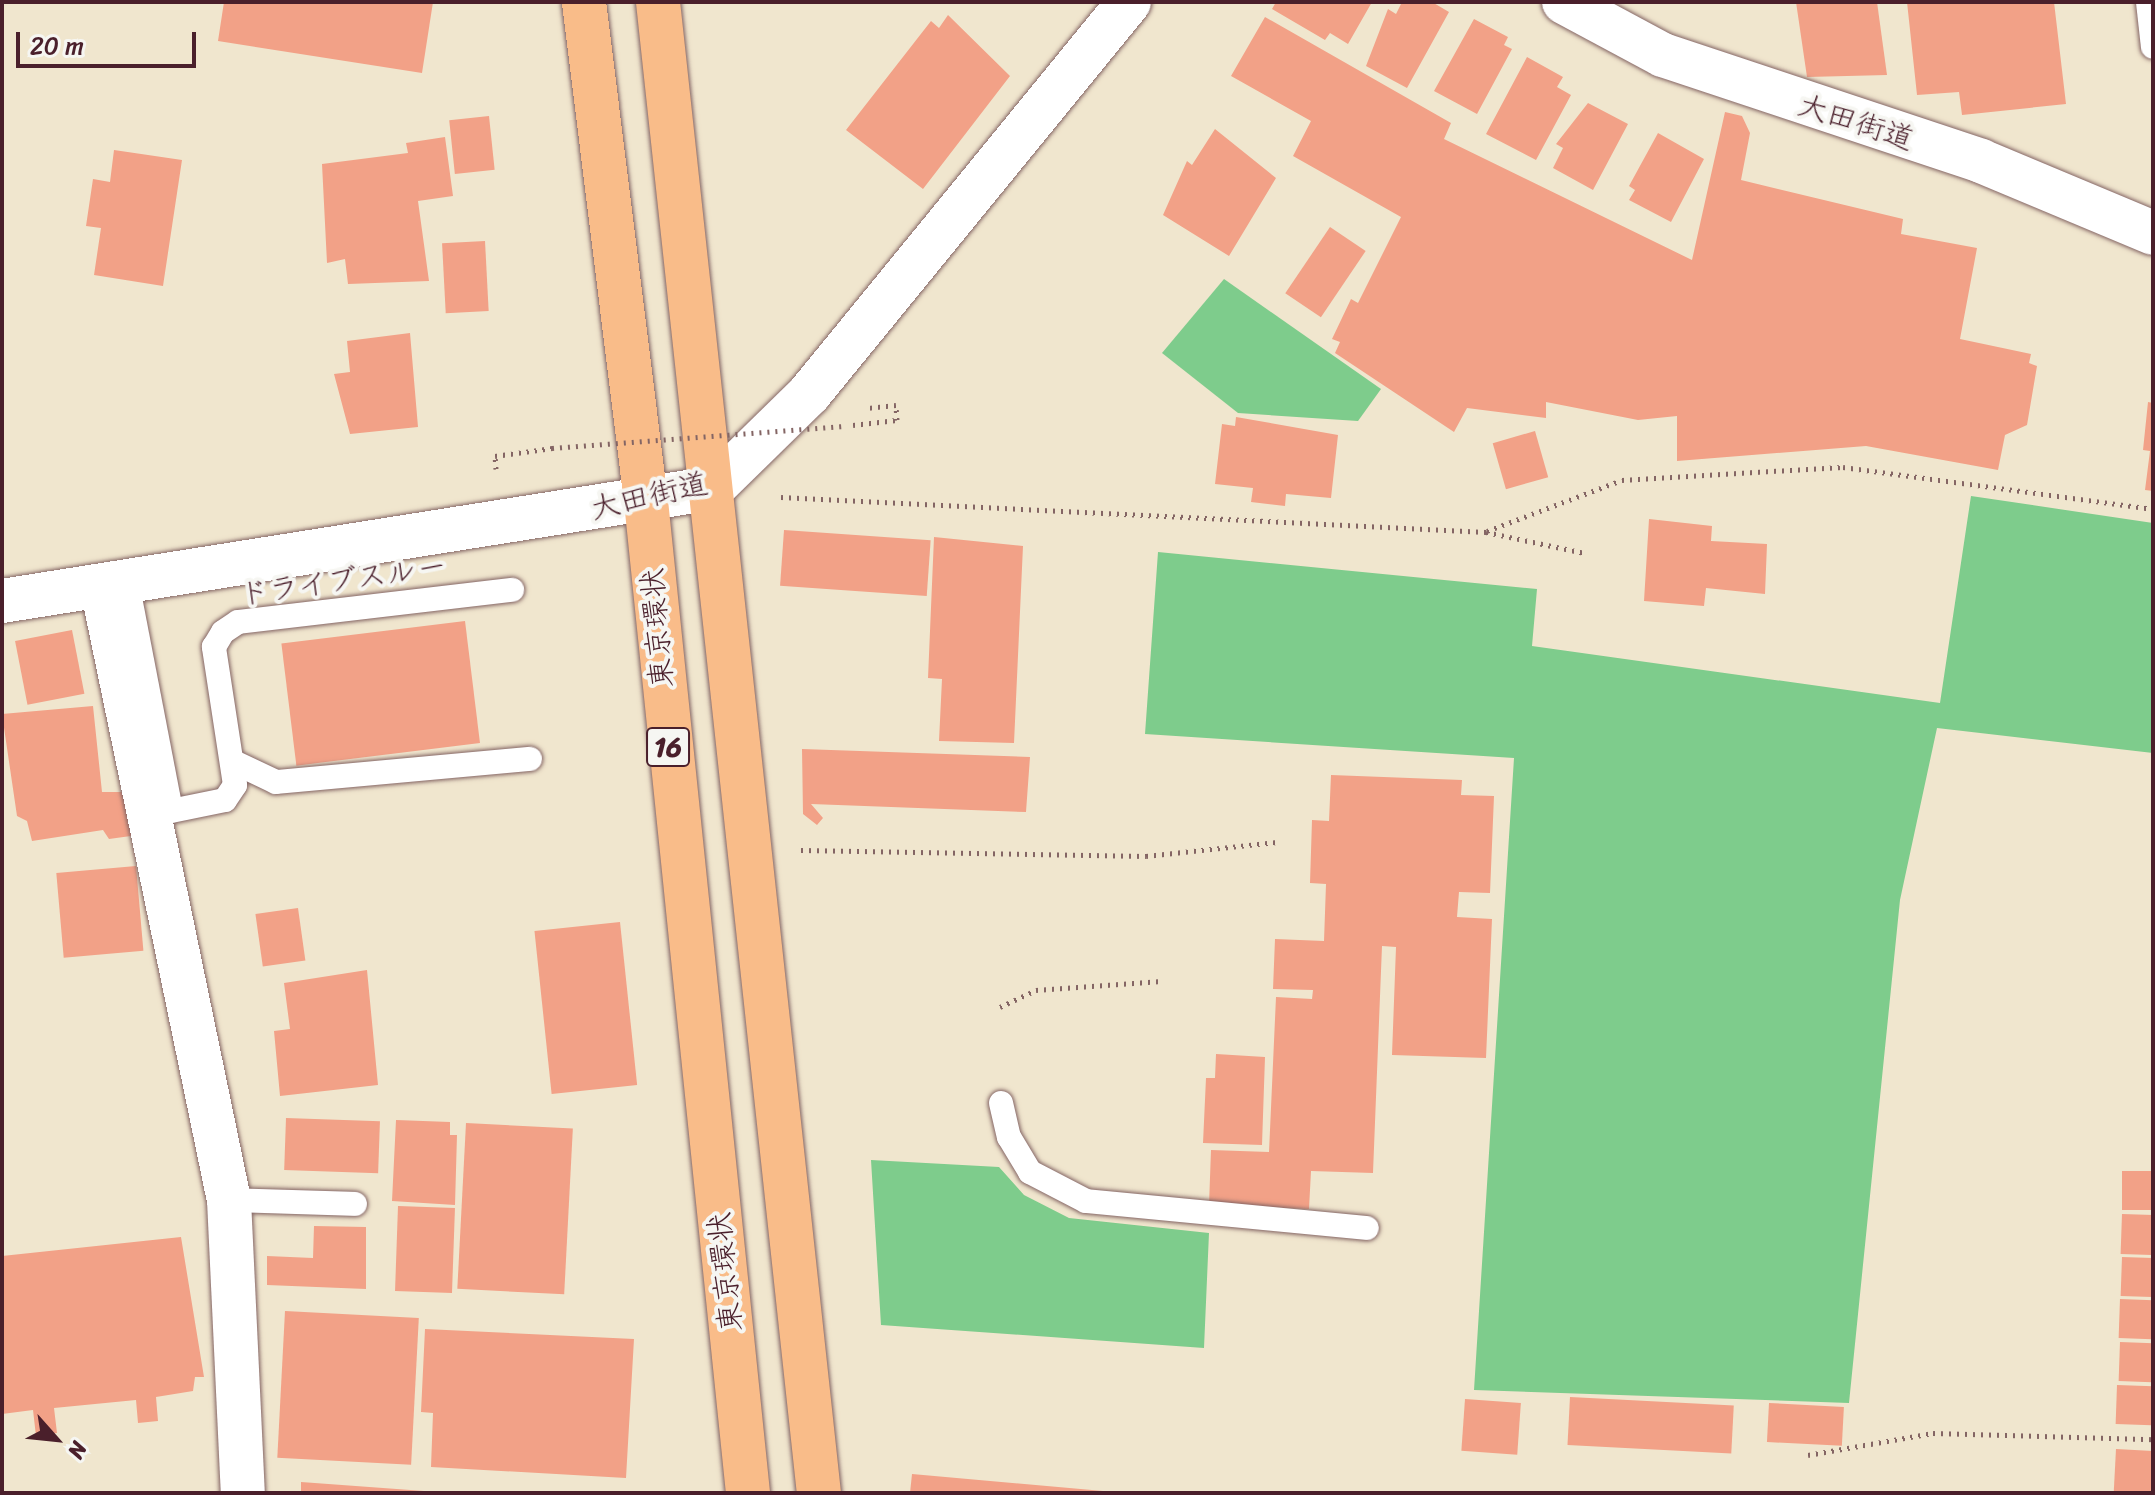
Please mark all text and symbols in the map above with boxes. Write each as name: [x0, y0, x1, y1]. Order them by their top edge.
scale bar: [20, 16, 200, 66]
text: 20 m: [30, 25, 84, 67]
street label: 大田街道: [1793, 86, 1919, 158]
street label: 大田街道: [586, 465, 712, 527]
street label: ドライブスルー: [236, 547, 450, 613]
street label: 東京環状: [634, 567, 680, 689]
road number: 16: [646, 723, 690, 771]
street label: 東京環状: [701, 1210, 749, 1334]
north arrow: [16, 1399, 96, 1479]
text: N: [57, 1434, 99, 1466]

